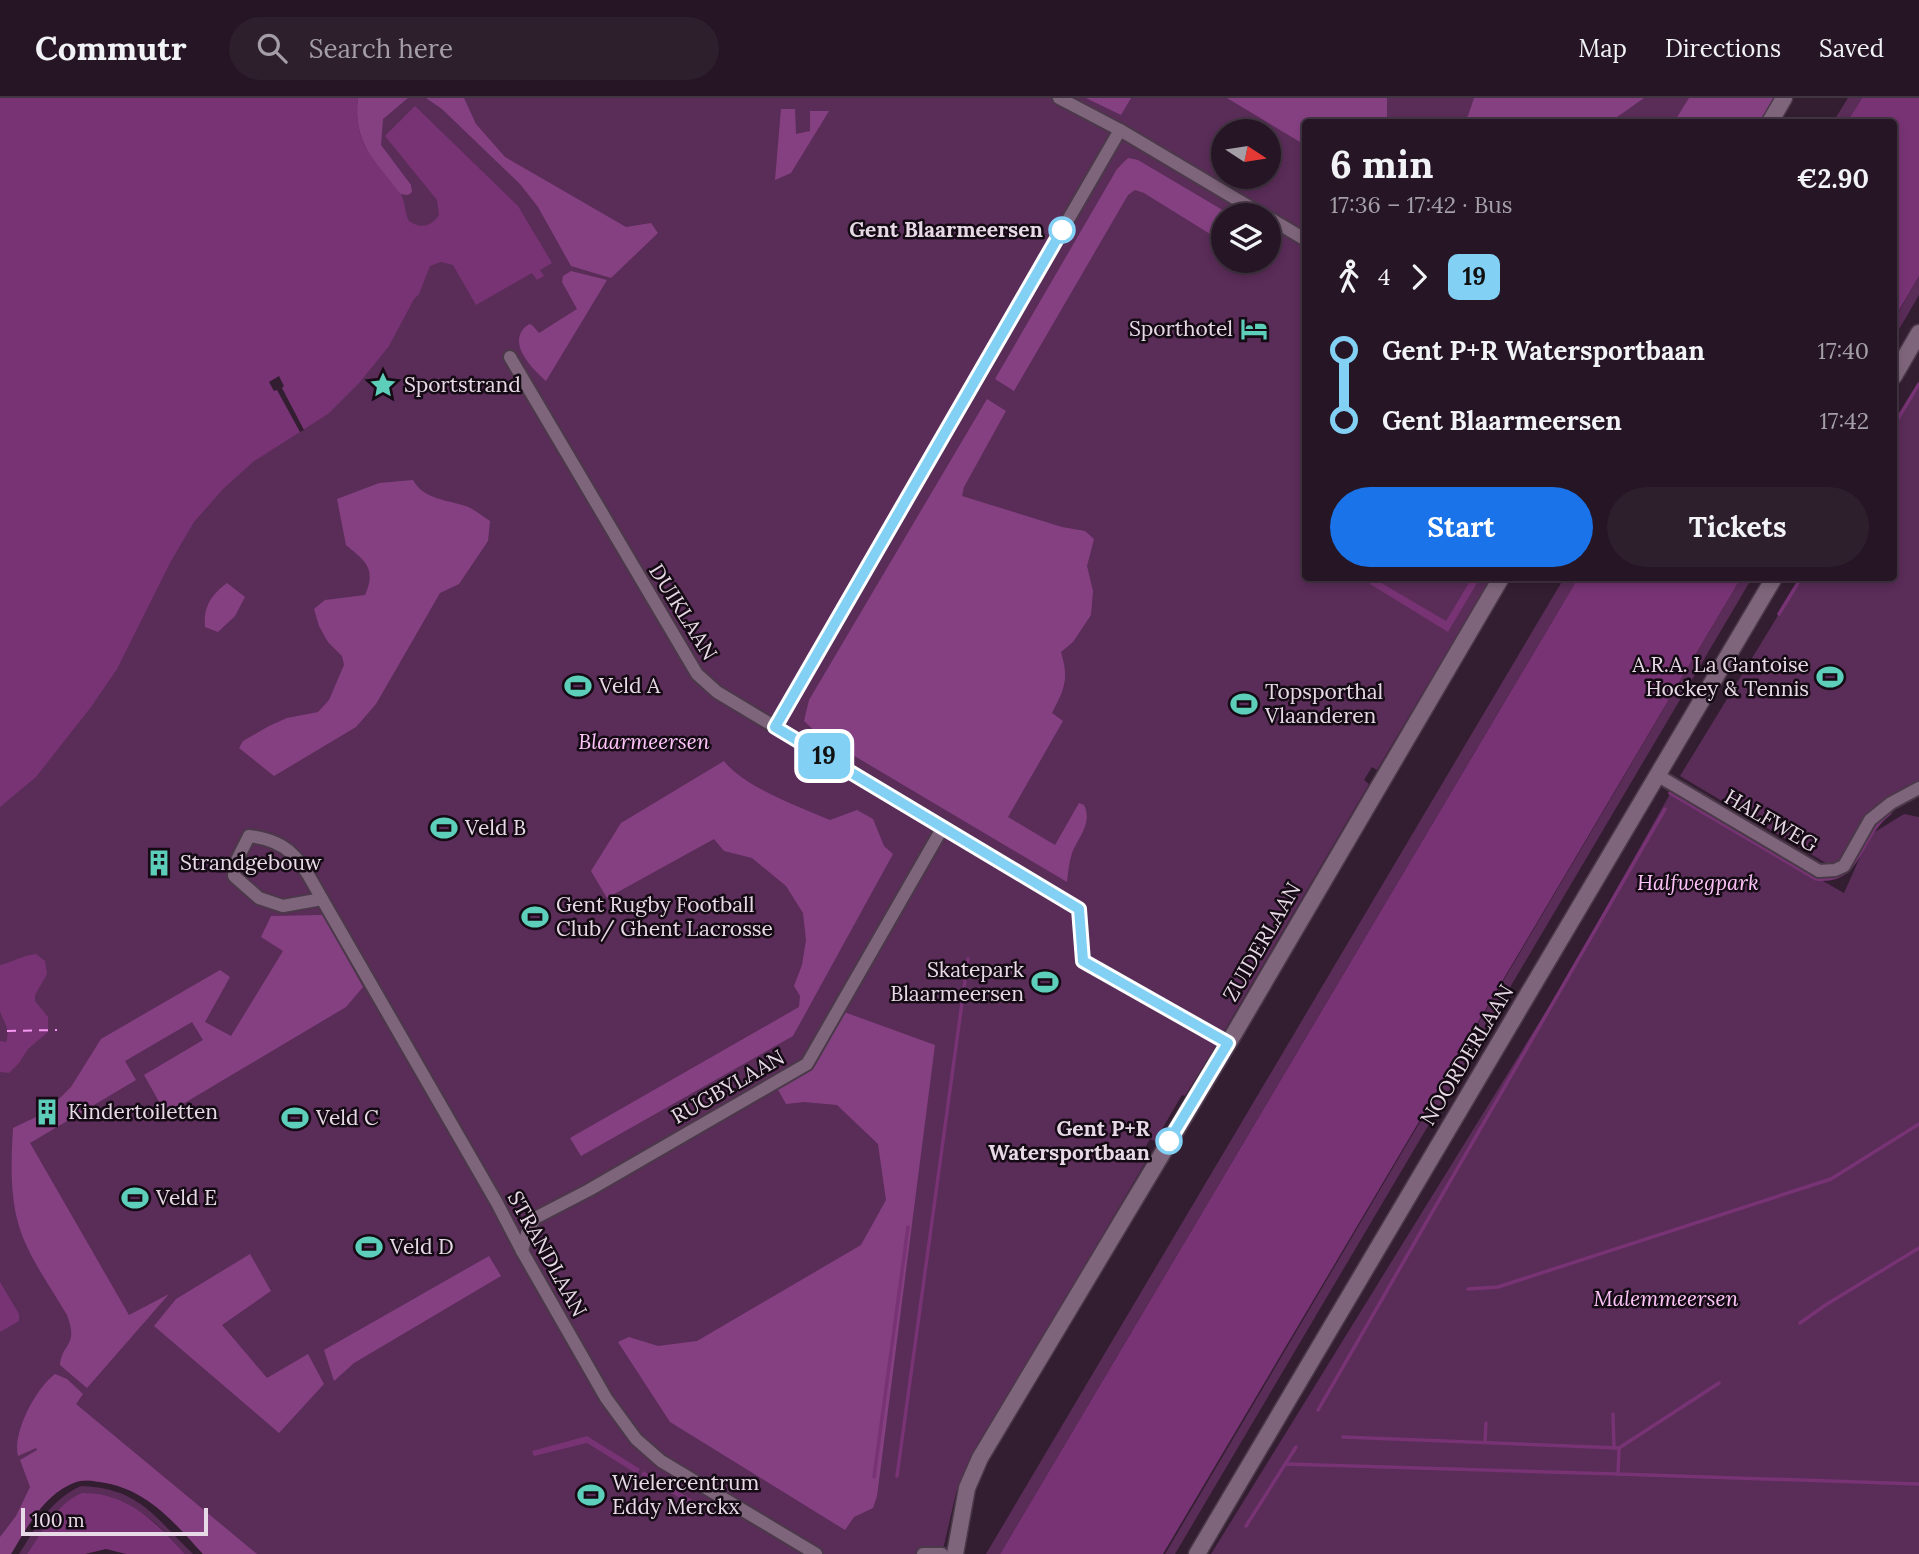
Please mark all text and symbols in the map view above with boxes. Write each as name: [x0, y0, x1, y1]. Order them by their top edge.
search box: [229, 17, 719, 80]
text: Commutr: [35, 27, 187, 69]
icon: search: [253, 29, 291, 67]
text: Search here: [309, 32, 453, 65]
text: Map: [1578, 33, 1627, 64]
text: Directions: [1665, 33, 1781, 64]
text: Saved: [1819, 33, 1884, 64]
north arrow: [1211, 119, 1281, 189]
map controls: [1211, 119, 1281, 273]
text: 6 min: [1330, 140, 1433, 188]
text: €2.90: [1797, 162, 1869, 195]
text: 17:36 – 17:42 · Bus: [1330, 190, 1512, 219]
button: layers: [1211, 203, 1281, 273]
place label: Gent Blaarmeersen: [849, 216, 1043, 243]
marker: Gent Blaarmeersen: [1049, 217, 1075, 243]
icon: walk: [1330, 258, 1368, 296]
icon: forward: [1400, 258, 1438, 296]
text: 19: [1462, 261, 1486, 292]
text: 4: [1378, 262, 1390, 291]
hotel icon: Sporthotel: [1239, 314, 1269, 344]
place label: Sporthotel: [1129, 315, 1233, 342]
text: Gent P+R Watersportbaan: [1382, 334, 1705, 367]
text: 17:40: [1818, 336, 1869, 365]
place icon: Sportstrand: [368, 370, 398, 400]
place label: Sportstrand: [404, 371, 521, 398]
text: Gent Blaarmeersen: [1382, 404, 1622, 437]
text: 17:42: [1819, 406, 1869, 435]
button: Start: [1330, 487, 1593, 567]
button: Tickets: [1607, 487, 1869, 567]
street label: DUIKLAAN: [643, 559, 724, 665]
place label: A.R.A. La Gantoise Hockey & Tennis: [1631, 651, 1809, 702]
sports icon: A.R.A. La Gantoise Hockey & Tennis: [1815, 662, 1845, 692]
sports icon: Veld A: [563, 671, 593, 701]
place label: Veld A: [598, 672, 661, 699]
place label: Topsporthal Vlaanderen: [1264, 678, 1383, 729]
sports icon: Topsporthal Vlaanderen: [1229, 689, 1259, 719]
park label: Blaarmeersen: [578, 728, 710, 755]
line badge: 19: [792, 733, 856, 779]
text: 19: [812, 740, 836, 771]
street label: HALFWEG: [1720, 783, 1823, 858]
sports icon: Veld B: [429, 813, 459, 843]
place label: Veld B: [464, 814, 526, 841]
building icon: Strandgebouw: [144, 848, 174, 878]
place label: Strandgebouw: [180, 849, 322, 876]
park label: Halfwegpark: [1637, 869, 1759, 896]
street label: ZUIDERLAAN: [1217, 877, 1307, 1006]
place label: Gent Rugby Football Club/ Ghent Lacrosse: [556, 891, 773, 942]
sports icon: Gent Rugby Football Club/ Ghent Lacrosse: [520, 902, 550, 932]
place label: Skatepark Blaarmeersen: [890, 956, 1025, 1007]
sports icon: Skatepark Blaarmeersen: [1030, 967, 1060, 997]
street label: NOORDERLAAN: [1414, 979, 1519, 1130]
street label: RUGBYLAAN: [666, 1043, 789, 1130]
building icon: Kindertoiletten: [32, 1097, 62, 1127]
place label: Kindertoiletten: [68, 1098, 218, 1125]
sports icon: Veld C: [280, 1103, 310, 1133]
place label: Veld C: [315, 1104, 379, 1131]
place label: Gent P+R Watersportbaan: [988, 1115, 1151, 1166]
marker: Gent P+R Watersportbaan: [1156, 1128, 1182, 1154]
sports icon: Veld E: [120, 1183, 150, 1213]
place label: Veld E: [155, 1184, 217, 1211]
street label: STRANDLAAN: [502, 1186, 593, 1321]
sports icon: Veld D: [354, 1232, 384, 1262]
place label: Veld D: [389, 1233, 454, 1260]
park label: Malemmeersen: [1594, 1285, 1738, 1312]
place label: Wielercentrum Eddy Merckx: [612, 1469, 760, 1520]
sports icon: Wielercentrum Eddy Merckx: [576, 1480, 606, 1510]
scale bar: [21, 1505, 208, 1537]
text: 100 m: [32, 1508, 85, 1532]

